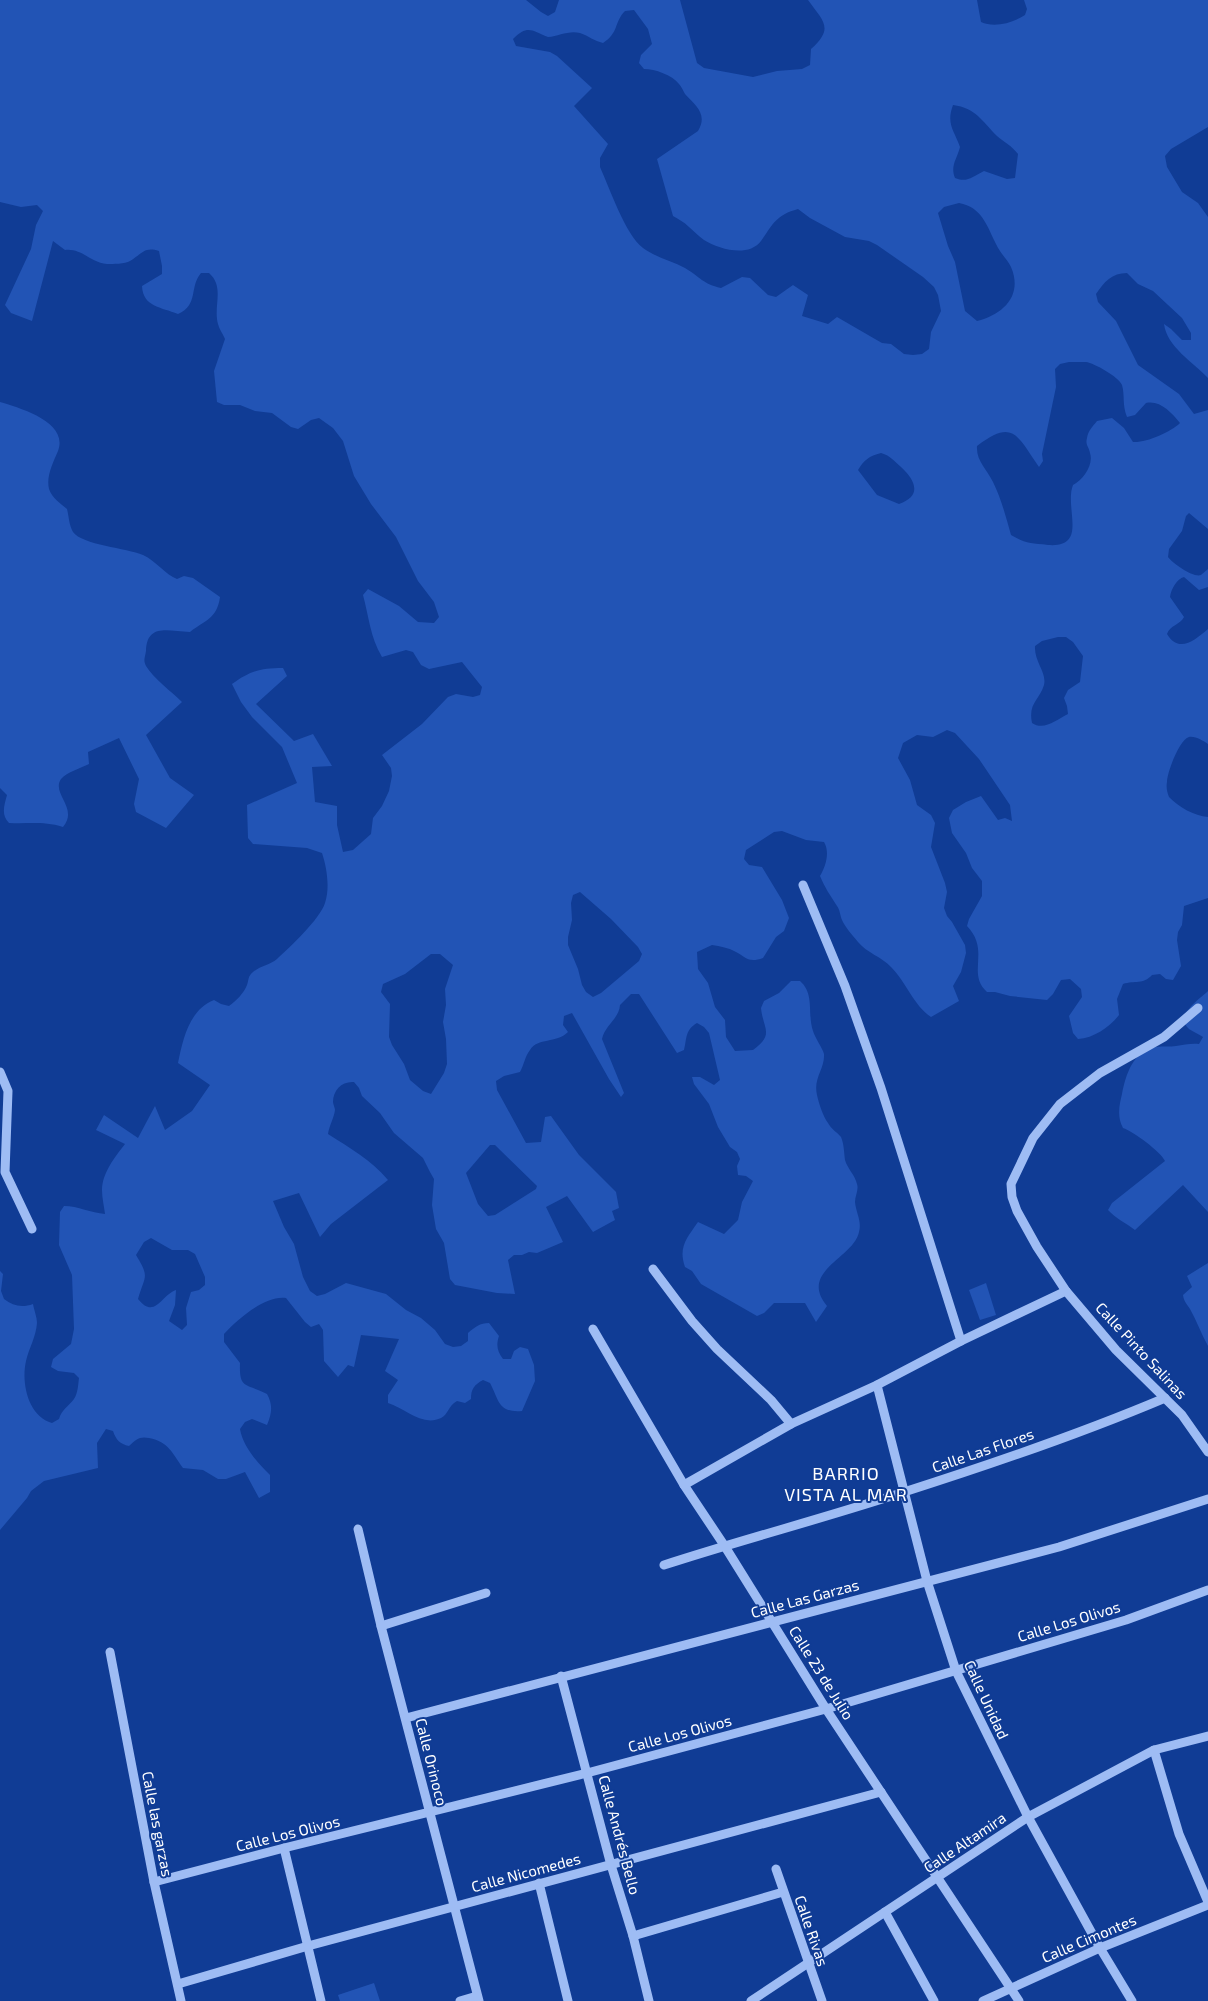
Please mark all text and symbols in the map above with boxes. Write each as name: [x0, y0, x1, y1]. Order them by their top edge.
street label: Calle Pinto Salinas: [1092, 1298, 1191, 1402]
street label: Calle Las Flores: [929, 1424, 1036, 1476]
district label: BARRIO VISTA AL MAR: [784, 1462, 908, 1505]
street label: Calle Las Garzas: [749, 1575, 861, 1621]
street label: Calle Los Olivos: [1015, 1597, 1122, 1645]
street label: Calle 23 de Julio: [786, 1622, 858, 1723]
street label: Calle Unidad: [961, 1657, 1013, 1742]
street label: Calle Los Olivos: [626, 1711, 733, 1756]
street label: Calle Orinoco: [412, 1716, 452, 1808]
street label: Calle las garzas: [139, 1770, 177, 1878]
street label: Calle Andrés Bello: [595, 1773, 645, 1896]
street label: Calle Altamira: [920, 1808, 1009, 1876]
street label: Calle Los Olivos: [234, 1811, 342, 1855]
street label: Calle Nicomedes: [469, 1849, 582, 1895]
street label: Calle Rivas: [791, 1893, 832, 1969]
street label: Calle Cimontes: [1039, 1910, 1139, 1966]

